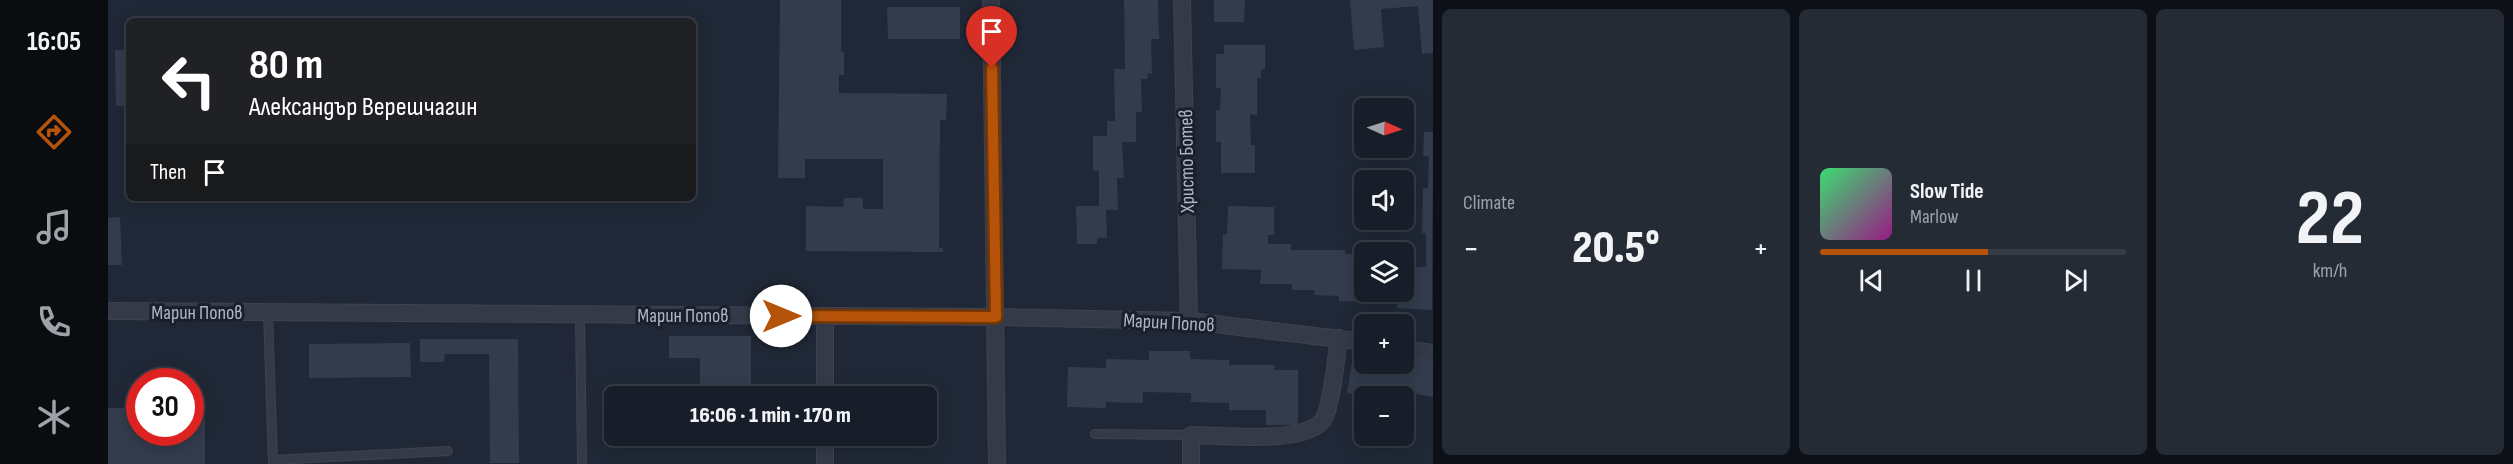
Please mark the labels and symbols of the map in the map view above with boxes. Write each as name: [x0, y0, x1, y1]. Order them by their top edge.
pin: [966, 6, 1017, 68]
north arrow: [1354, 98, 1414, 158]
street label: Христо Ботев: [1174, 109, 1200, 214]
position arrow: [749, 284, 813, 348]
street label: Марин Попов: [151, 301, 243, 325]
street label: Марин Попов: [637, 304, 729, 328]
street label: Марин Попов: [1123, 309, 1215, 337]
speed limit sign: 30: [126, 368, 204, 446]

